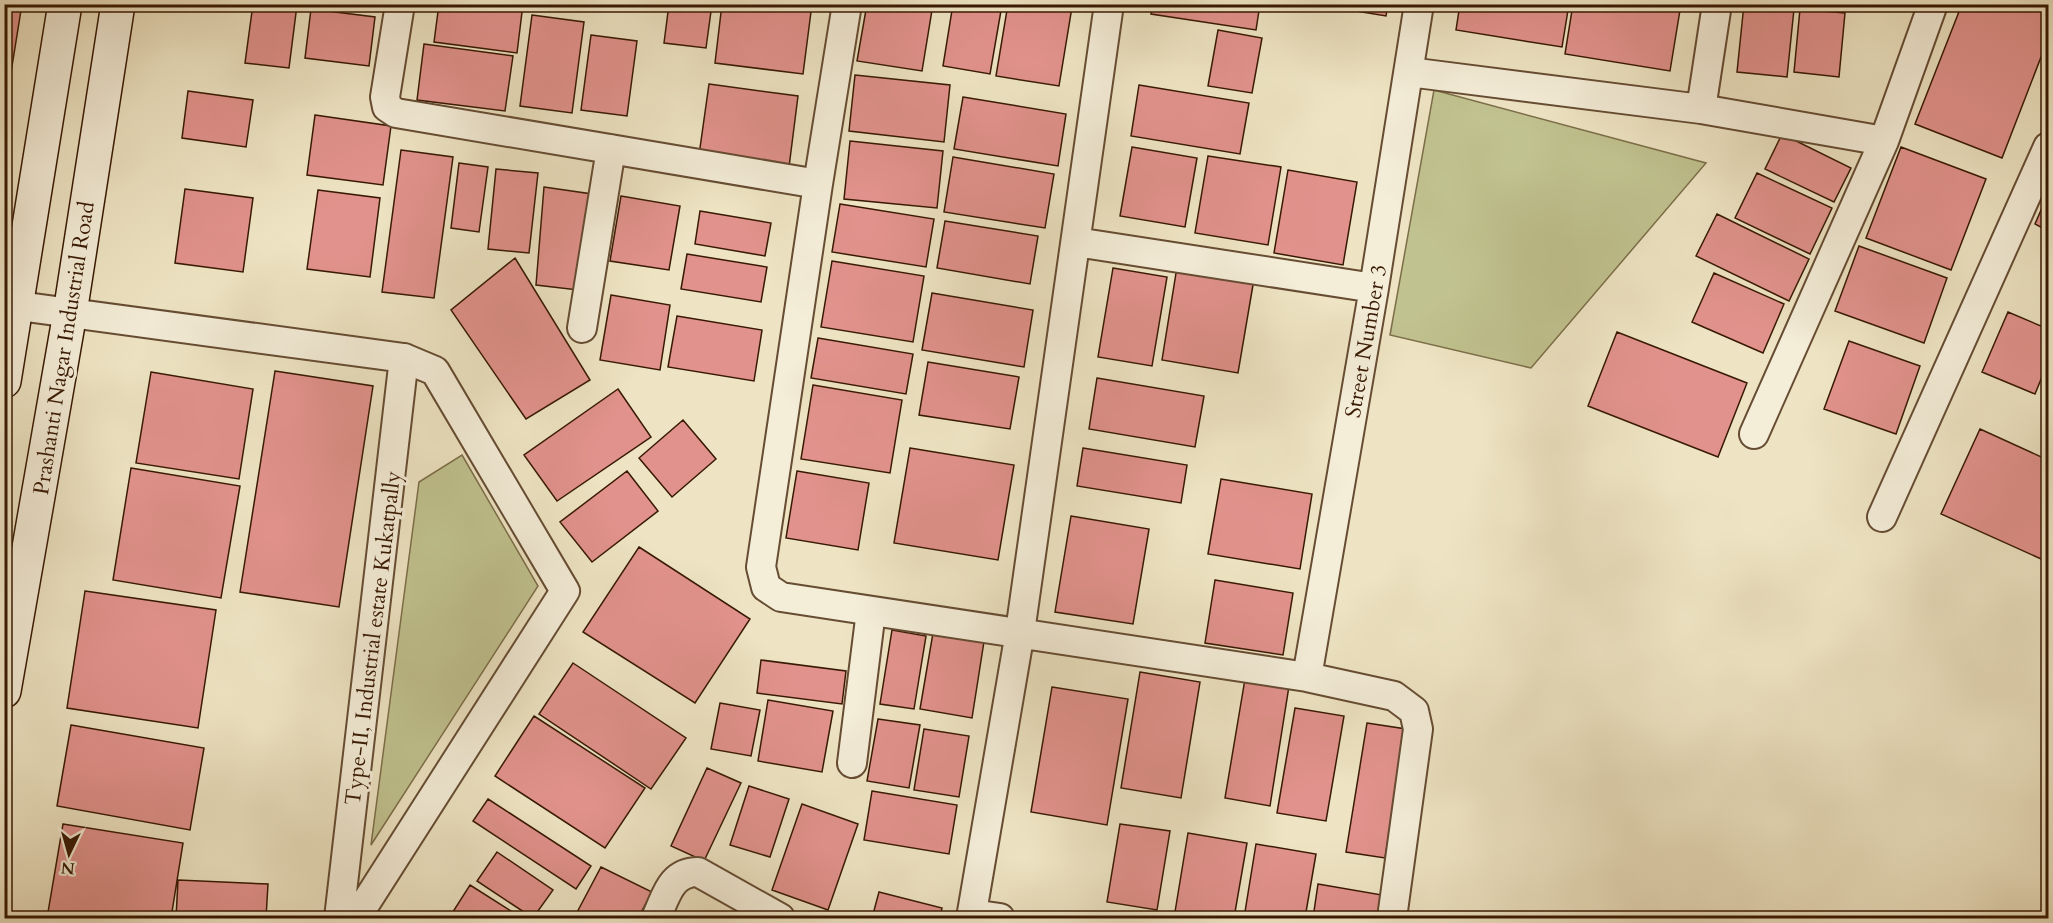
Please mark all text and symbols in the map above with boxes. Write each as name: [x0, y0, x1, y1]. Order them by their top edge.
street label: Prashanti Nagar Industrial Road: [26, 199, 102, 497]
street label: Street Number 3: [1338, 262, 1394, 420]
street label: Type-II, Industrial estate Kukatpally: [338, 469, 408, 807]
north arrow: [39, 824, 99, 884]
text: N: [60, 856, 76, 880]

